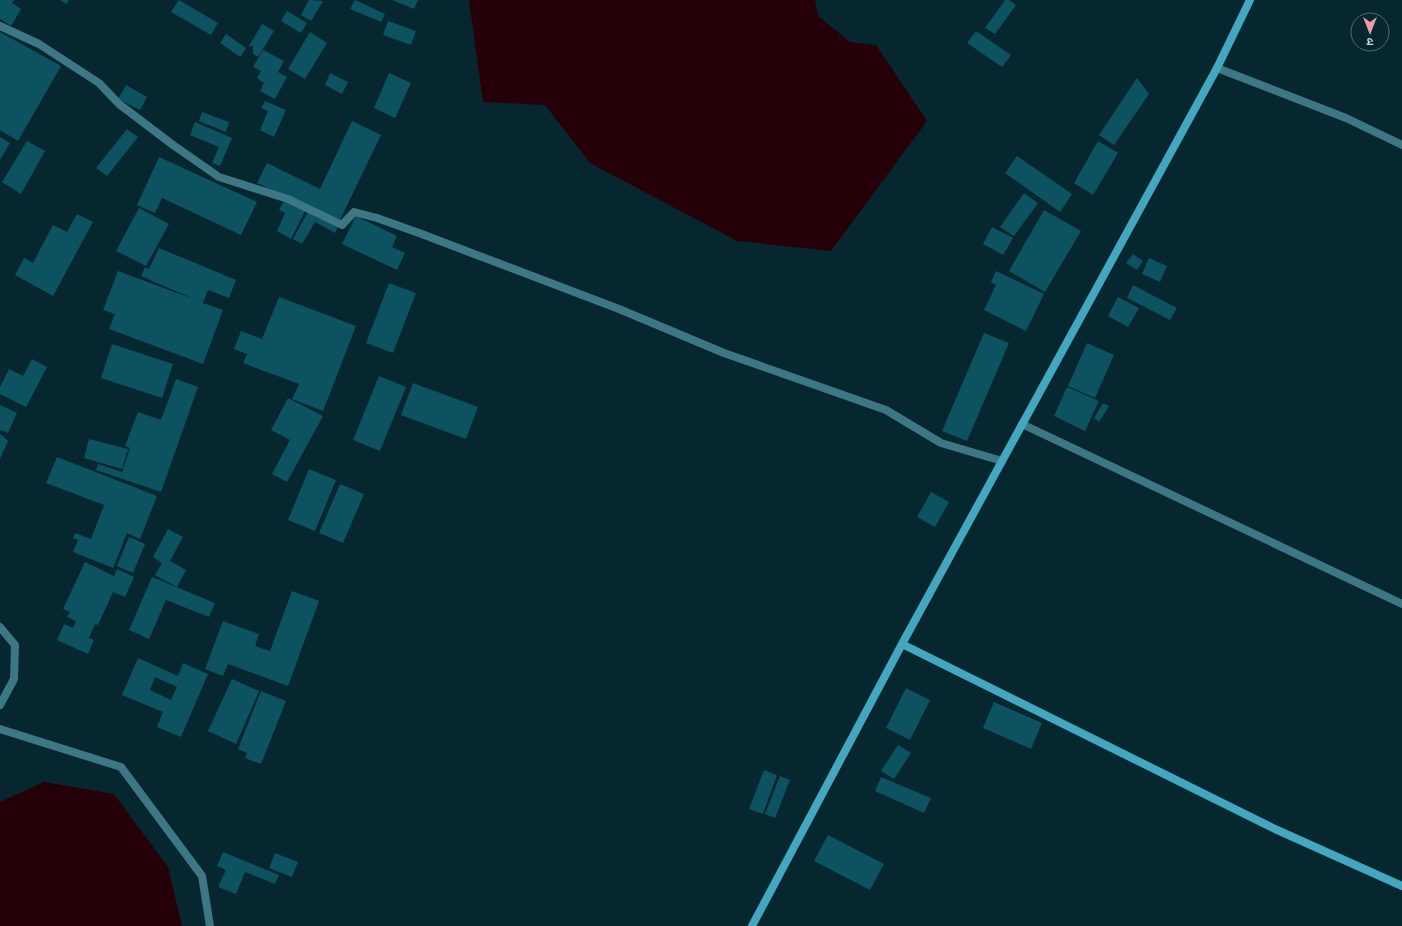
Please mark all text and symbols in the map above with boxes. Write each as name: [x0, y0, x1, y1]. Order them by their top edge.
north arrow: [1350, 12, 1390, 52]
text: उ: [1366, 34, 1373, 50]

